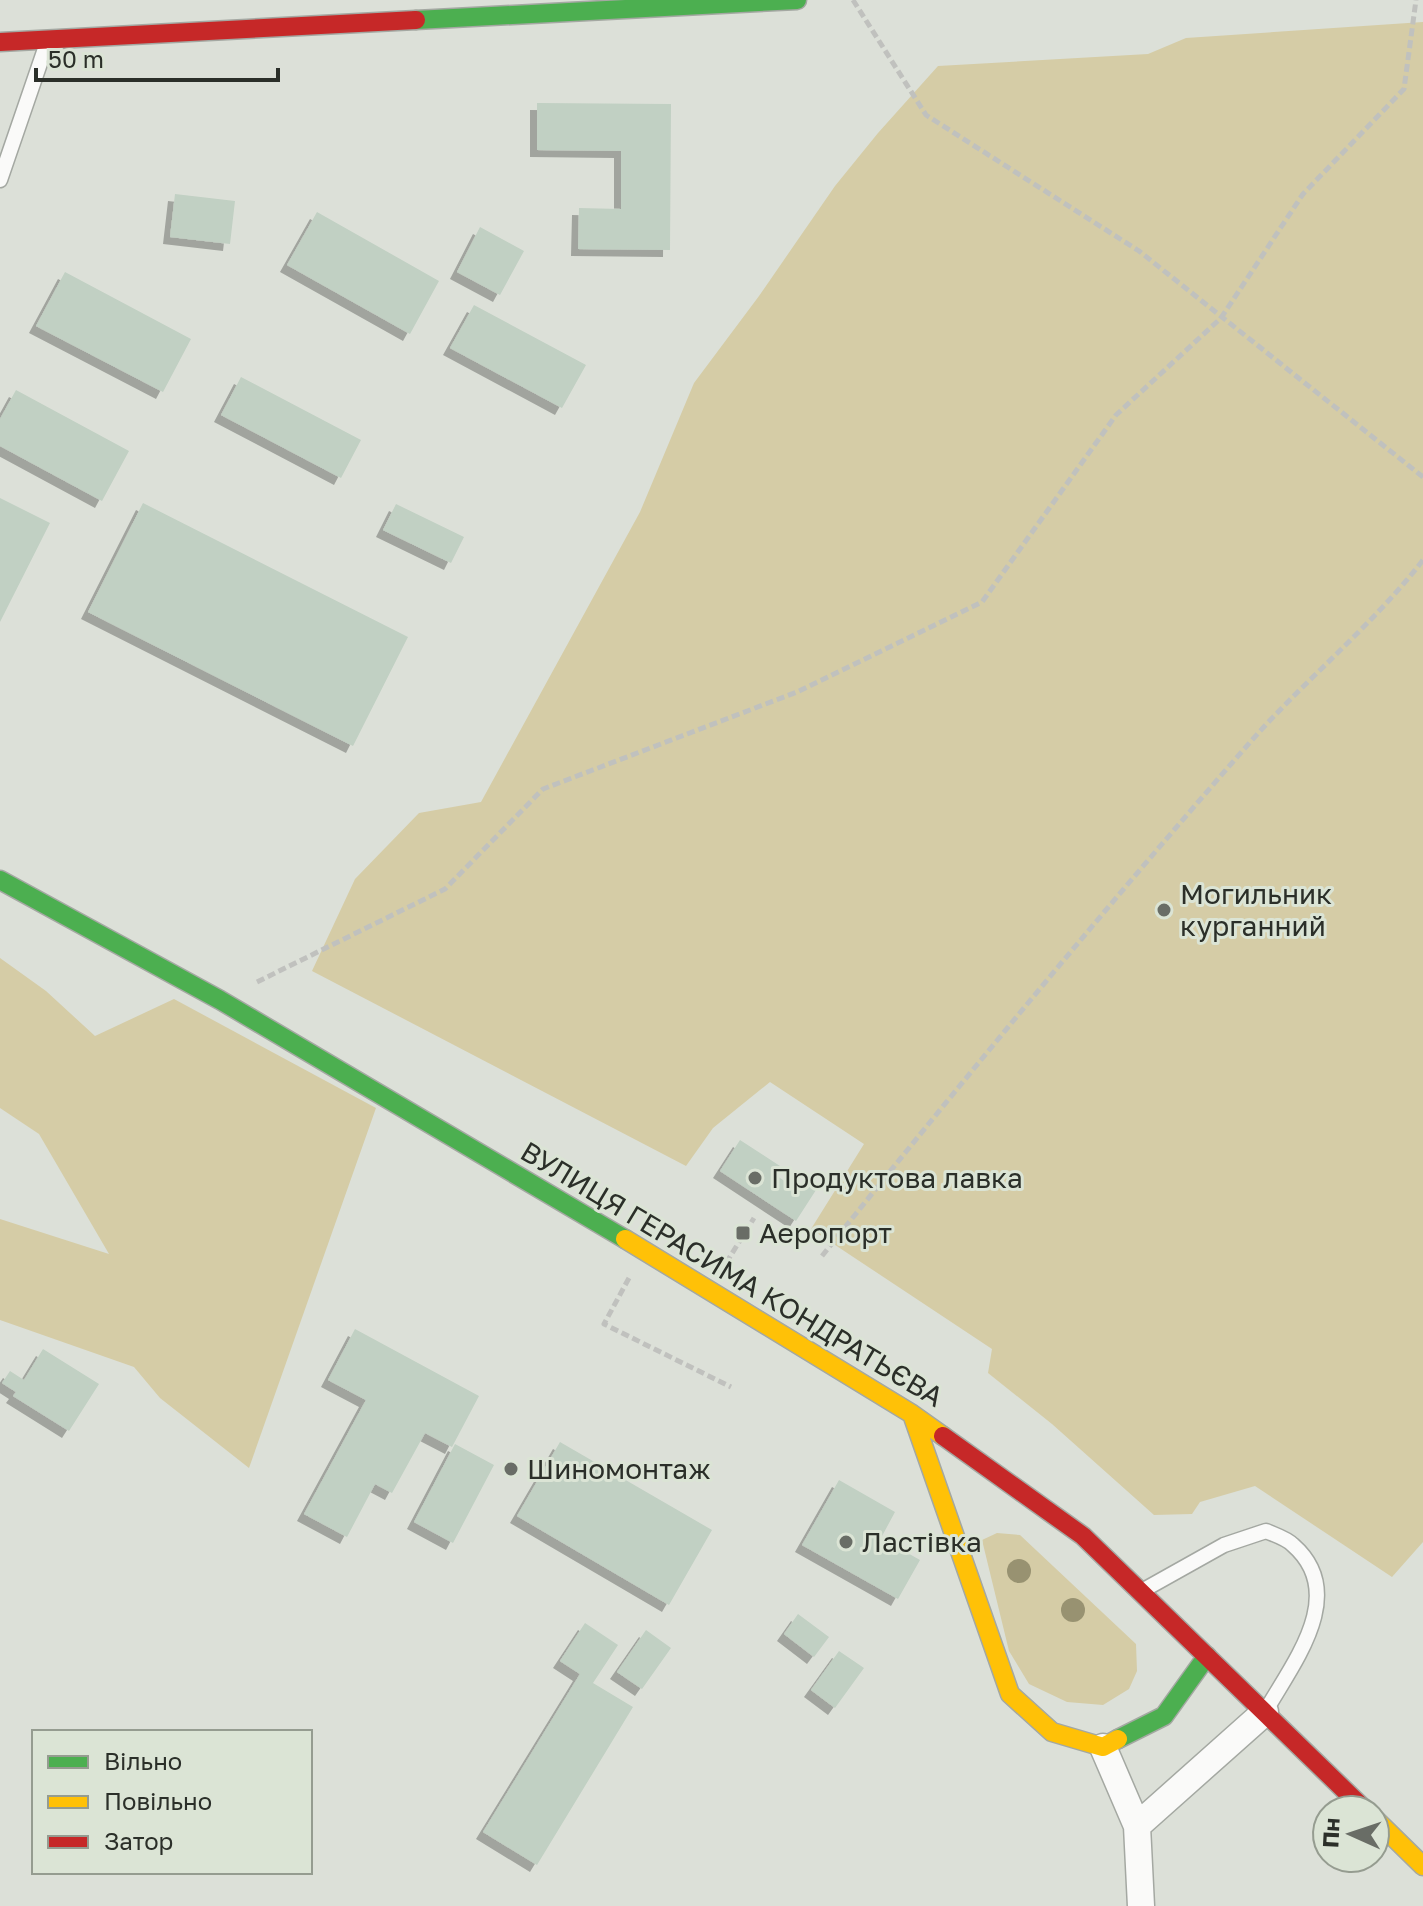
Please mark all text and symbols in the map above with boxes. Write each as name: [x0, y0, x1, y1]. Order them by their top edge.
scale bar: [36, 32, 278, 82]
text: 50 m: [48, 44, 104, 73]
place label: Могильник курганний: [1180, 877, 1332, 942]
marker: Могильник курганний: [1155, 901, 1173, 919]
street label: ВУЛИЦЯ ГЕРАСИМА КОНДРАТЬЄВА: [515, 1134, 950, 1413]
place label: Продуктова лавка: [771, 1161, 1023, 1194]
marker: Продуктова лавка: [746, 1169, 764, 1187]
place label: Аеропорт: [759, 1216, 892, 1249]
marker: Аеропорт: [734, 1224, 752, 1242]
place label: Шиномонтаж: [527, 1452, 711, 1485]
marker: Шиномонтаж: [502, 1460, 520, 1478]
place label: Ластівка: [862, 1525, 982, 1558]
marker: Ластівка: [837, 1533, 855, 1551]
legend: [32, 1730, 312, 1874]
text: Вільно: [104, 1746, 182, 1775]
text: Повільно: [104, 1786, 212, 1815]
north arrow: [1311, 1794, 1391, 1874]
text: Пн: [1316, 1817, 1345, 1849]
text: Затор: [104, 1826, 173, 1855]

